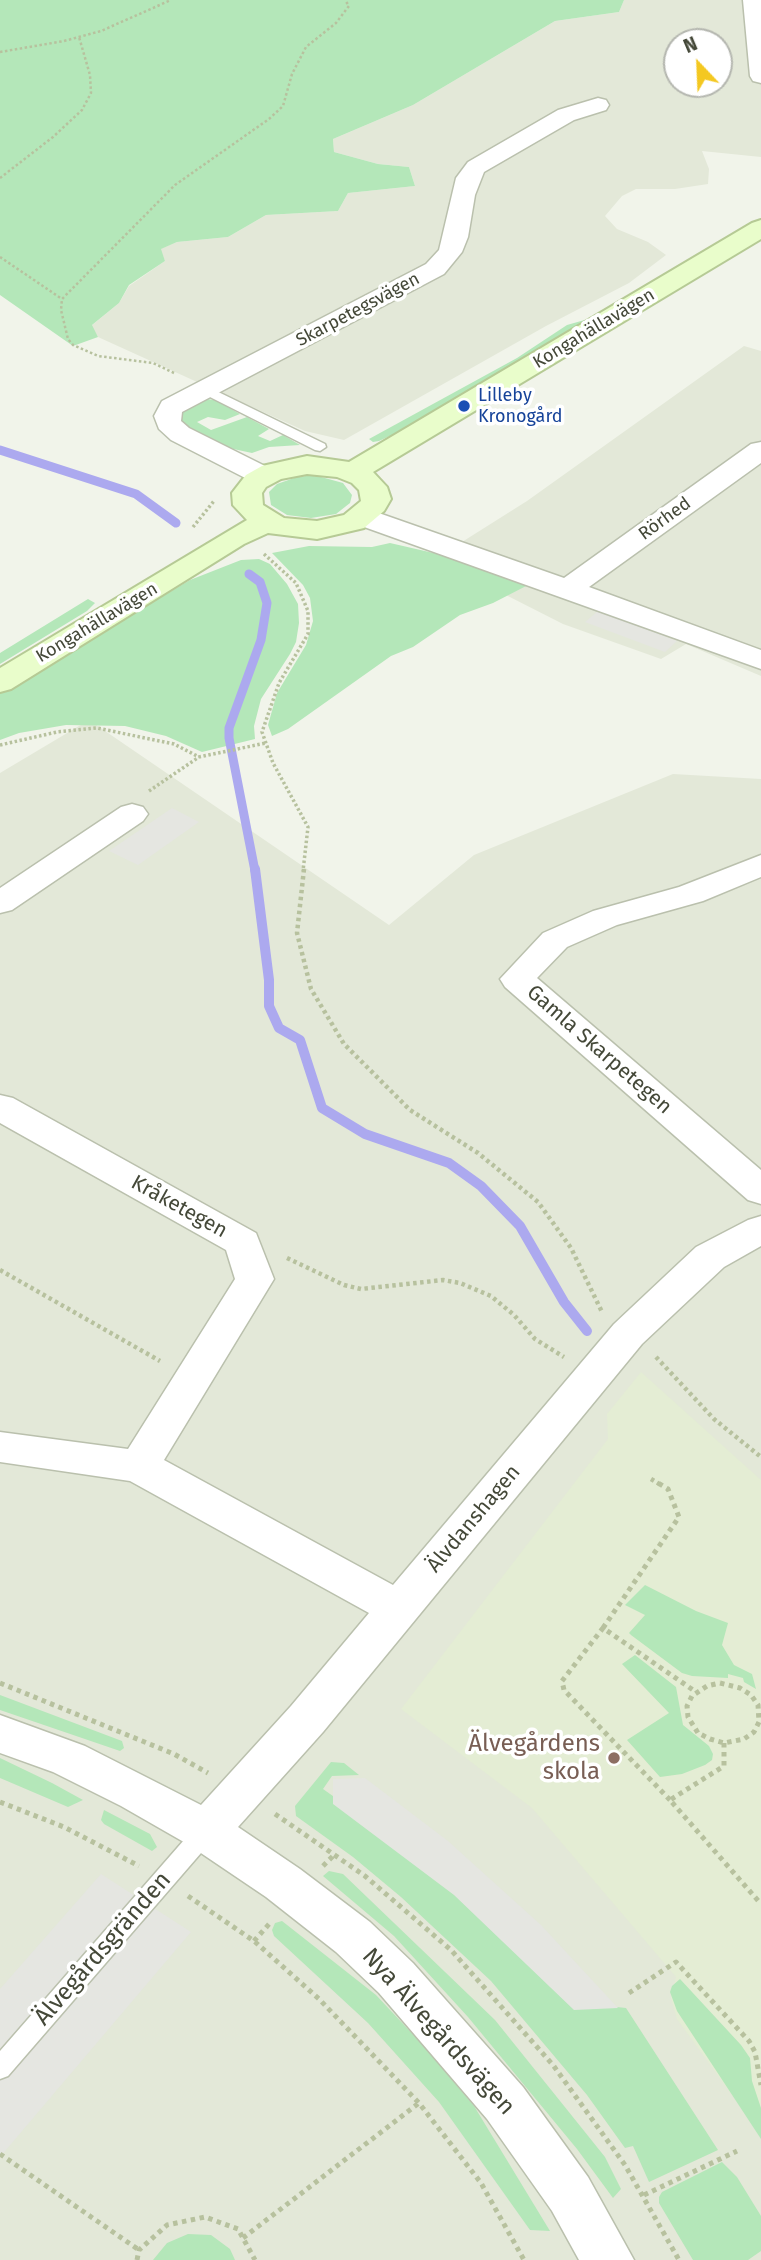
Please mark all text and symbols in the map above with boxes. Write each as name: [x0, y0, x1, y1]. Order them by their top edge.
north arrow: [663, 28, 733, 98]
text: N: [680, 32, 701, 58]
street label: Skarpetegsvägen: [292, 268, 424, 352]
street label: Kongahällavägen: [529, 284, 659, 374]
place label: Lilleby Kronogård: [478, 385, 563, 428]
marker: Lilleby Kronogård: [456, 398, 472, 414]
street label: Rörhed: [635, 493, 695, 545]
street label: Kongahällavägen: [32, 578, 162, 668]
street label: Gamla Skarpetegen: [521, 980, 677, 1120]
street label: Kråketegen: [126, 1170, 232, 1244]
street label: Älvdanshagen: [422, 1460, 526, 1578]
place label: Älvegårdens skola: [468, 1730, 600, 1786]
marker: Älvegårdens skola: [606, 1750, 622, 1766]
street label: Älvegårdsgränden: [28, 1866, 178, 2032]
street label: Nya Älvegårdsvägen: [355, 1943, 521, 2121]

